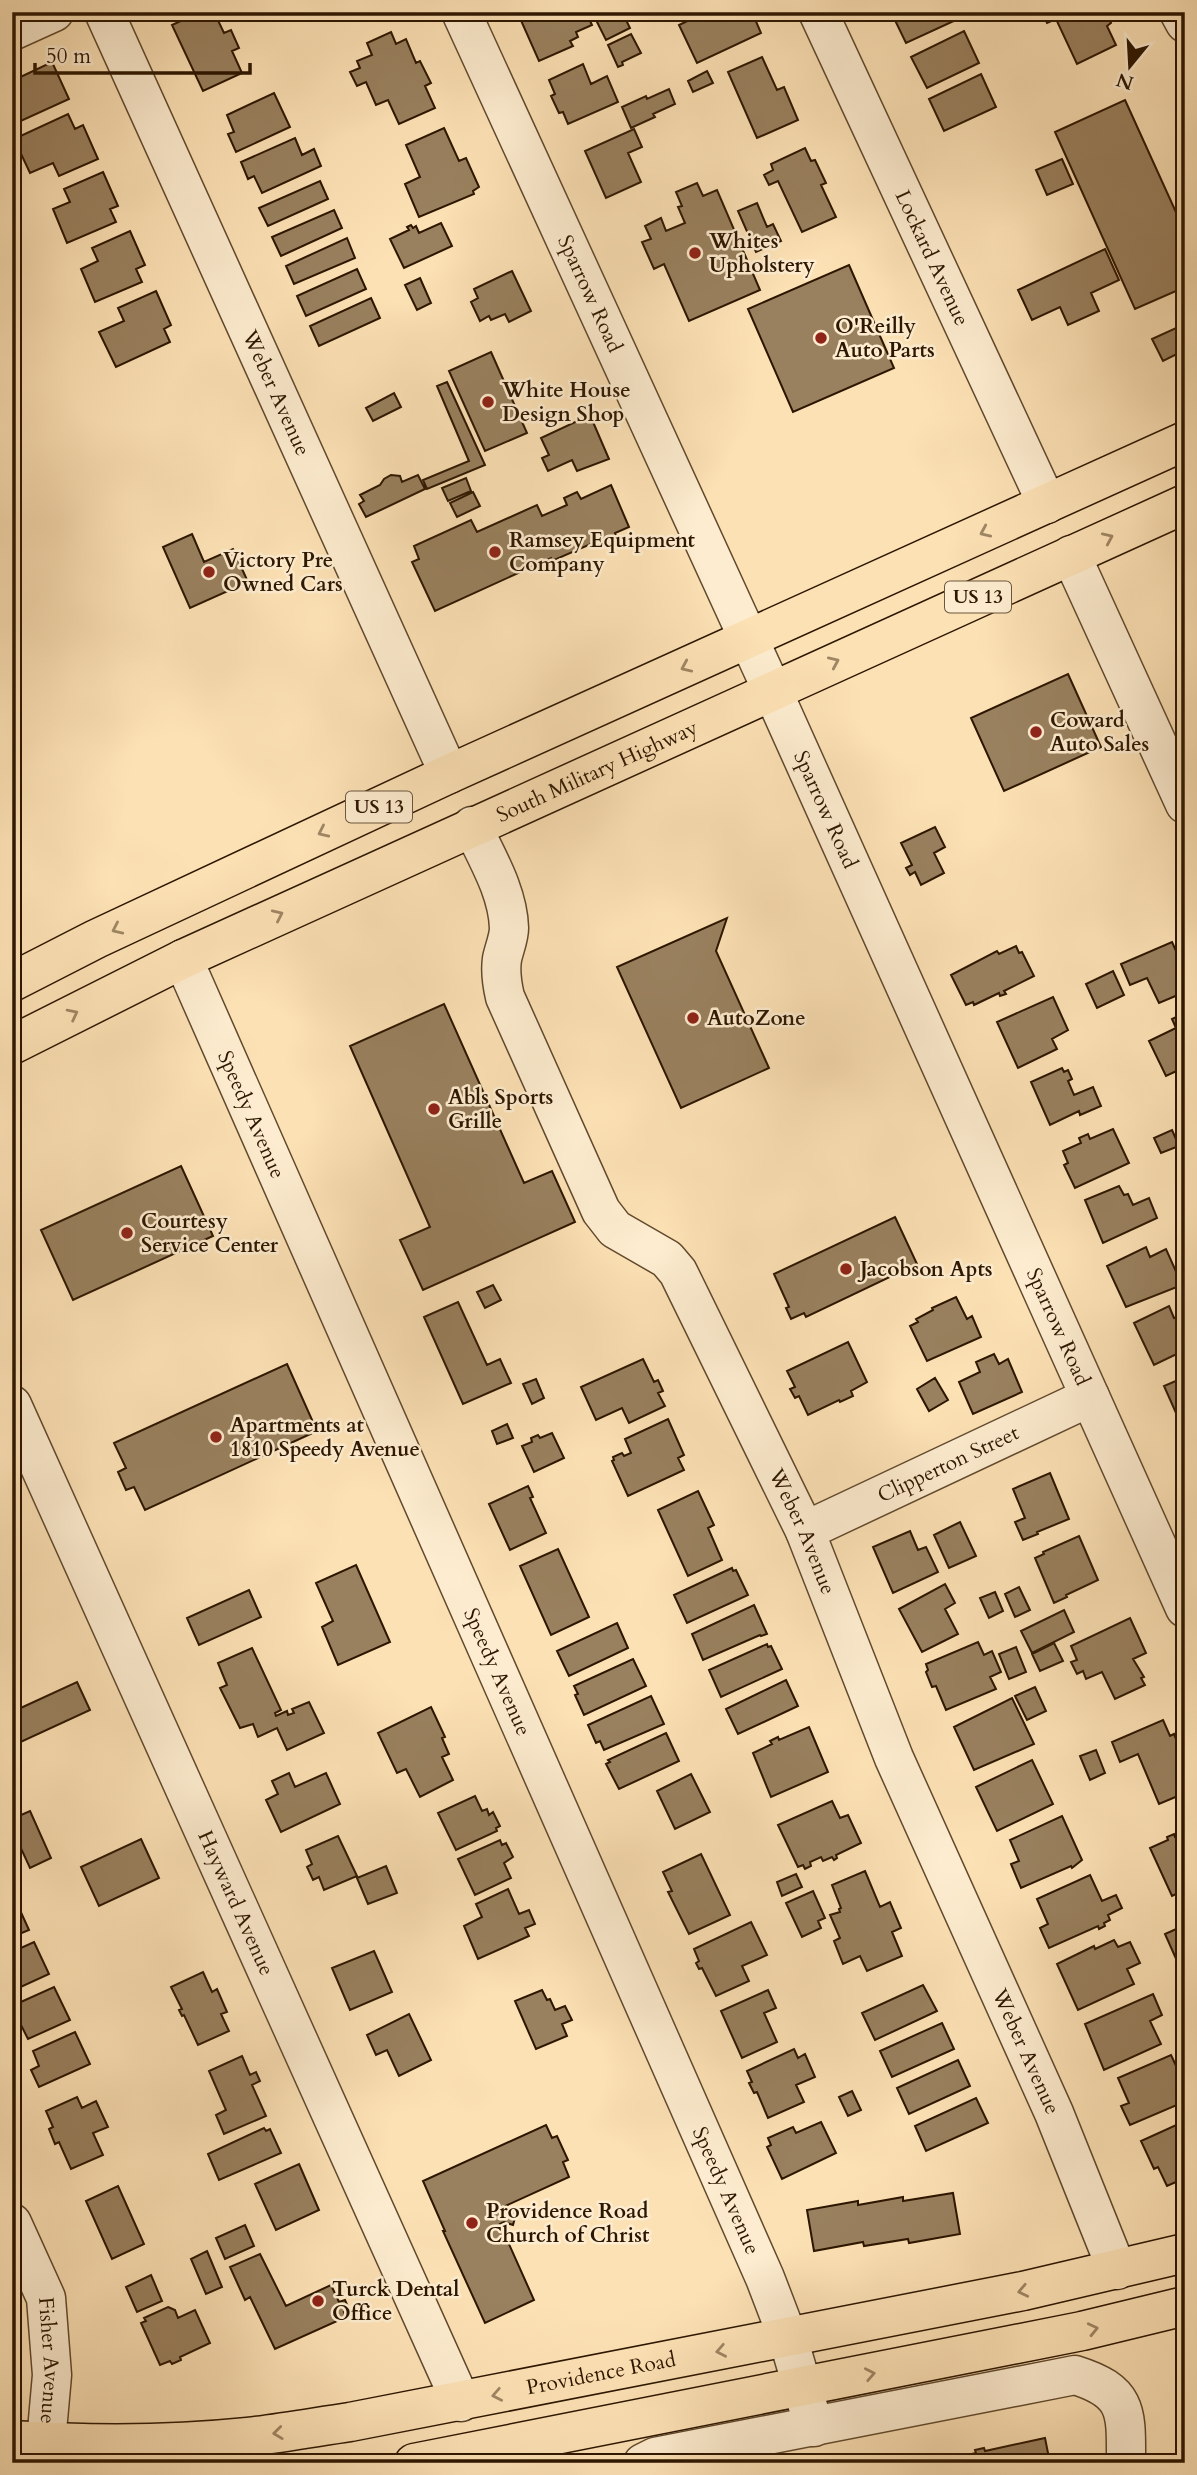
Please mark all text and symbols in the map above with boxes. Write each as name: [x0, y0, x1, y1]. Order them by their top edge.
scale bar: [35, 32, 250, 76]
north arrow: [1096, 32, 1166, 102]
text: 50 m: [46, 42, 91, 71]
text: N: [1113, 66, 1137, 96]
street label: Lockard Avenue: [888, 185, 976, 330]
place label: Whites Upholstery: [708, 227, 815, 280]
street label: Sparrow Road: [551, 230, 630, 357]
marker: Whites Upholstery: [687, 245, 703, 261]
place label: O'Reilly Auto Parts: [835, 312, 935, 365]
street label: Weber Avenue: [235, 324, 317, 460]
marker: O'Reilly Auto Parts: [813, 330, 829, 346]
place label: White House Design Shop: [501, 376, 631, 429]
marker: White House Design Shop: [480, 394, 496, 410]
one-way arrow: [980, 524, 992, 538]
place label: Ramsey Equipment Company: [509, 526, 695, 579]
one-way arrow: [1101, 532, 1113, 546]
marker: Ramsey Equipment Company: [487, 544, 503, 560]
place label: Victory Pre Owned Cars: [223, 546, 343, 599]
marker: Victory Pre Owned Cars: [201, 564, 217, 580]
road number: US 13: [945, 582, 1011, 612]
one-way arrow: [827, 656, 839, 670]
one-way arrow: [681, 659, 694, 673]
place label: Coward Auto Sales: [1050, 706, 1149, 759]
street label: South Military Highway: [492, 713, 702, 829]
marker: Coward Auto Sales: [1028, 724, 1044, 740]
street label: Sparrow Road: [787, 746, 865, 873]
road number: US 13: [346, 792, 412, 822]
one-way arrow: [318, 824, 330, 838]
one-way arrow: [271, 909, 283, 923]
one-way arrow: [112, 920, 124, 934]
place label: AutoZone: [707, 1004, 806, 1033]
one-way arrow: [66, 1008, 78, 1022]
marker: AutoZone: [685, 1010, 701, 1026]
street label: Speedy Avenue: [211, 1046, 293, 1183]
place label: Abls Sports Grille: [448, 1083, 553, 1136]
marker: Abls Sports Grille: [426, 1101, 442, 1117]
place label: Courtesy Service Center: [141, 1207, 279, 1260]
marker: Courtesy Service Center: [119, 1225, 135, 1241]
place label: Jacobson Apts: [857, 1255, 993, 1284]
marker: Jacobson Apts: [838, 1261, 854, 1277]
street label: Sparrow Road: [1019, 1263, 1098, 1390]
place label: Apartments at 1810 Speedy Avenue: [230, 1411, 420, 1464]
street label: Clipperton Street: [873, 1418, 1024, 1509]
marker: Apartments at 1810 Speedy Avenue: [208, 1429, 224, 1445]
street label: Weber Avenue: [762, 1463, 843, 1599]
street label: Speedy Avenue: [457, 1603, 538, 1740]
street label: Hayward Avenue: [191, 1826, 282, 1980]
street label: Weber Avenue: [985, 1983, 1067, 2119]
street label: Speedy Avenue: [685, 2122, 767, 2259]
place label: Providence Road Church of Christ: [486, 2197, 650, 2250]
marker: Providence Road Church of Christ: [464, 2215, 480, 2231]
place label: Turck Dental Office: [332, 2275, 459, 2328]
one-way arrow: [1017, 2282, 1029, 2297]
marker: Turck Dental Office: [310, 2293, 326, 2309]
street label: Fisher Avenue: [31, 2296, 67, 2425]
one-way arrow: [1086, 2323, 1098, 2337]
one-way arrow: [715, 2343, 727, 2358]
street label: Providence Road: [524, 2344, 678, 2402]
one-way arrow: [864, 2367, 876, 2382]
one-way arrow: [491, 2386, 503, 2401]
one-way arrow: [272, 2425, 284, 2440]

